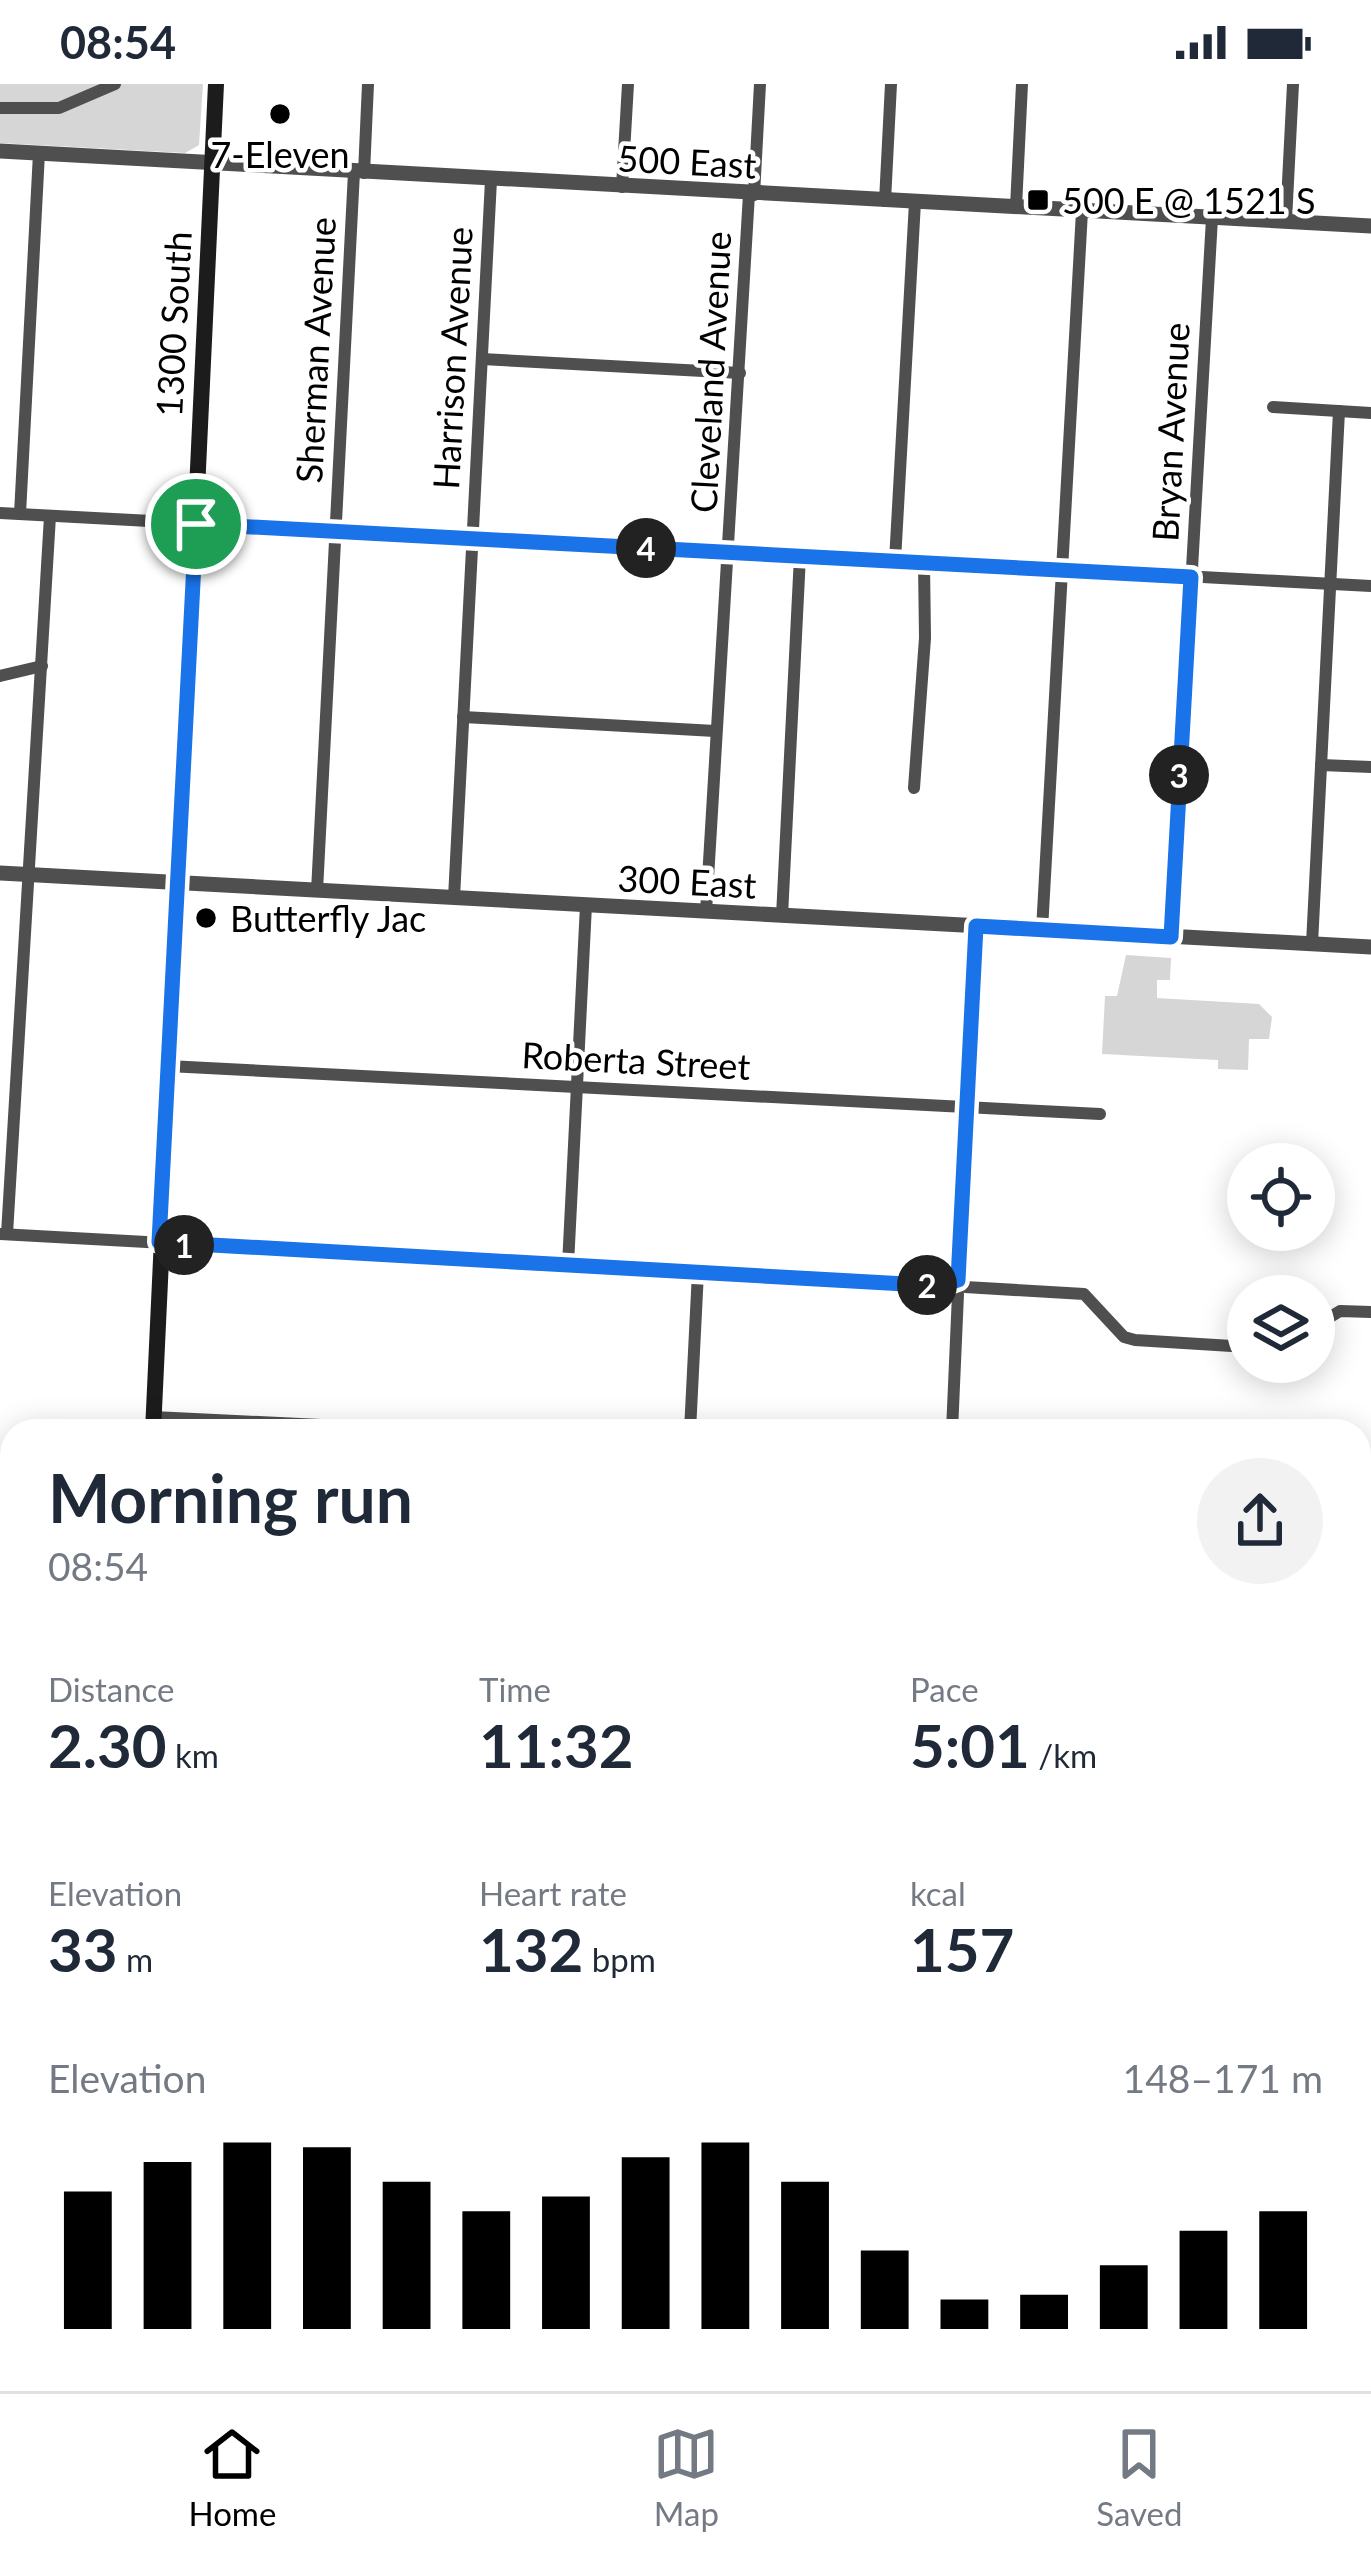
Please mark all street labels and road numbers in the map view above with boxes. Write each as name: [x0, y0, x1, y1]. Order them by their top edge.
street label: 500 East: [617, 135, 758, 187]
street label: Sherman Avenue: [286, 216, 344, 484]
street label: Harrison Avenue: [423, 226, 481, 490]
street label: 1300 South: [146, 230, 200, 418]
street label: Cleveland Avenue: [681, 230, 739, 514]
street label: Bryan Avenue: [1142, 321, 1198, 543]
street label: 300 East: [617, 855, 758, 907]
street label: Roberta Street: [521, 1032, 752, 1088]

